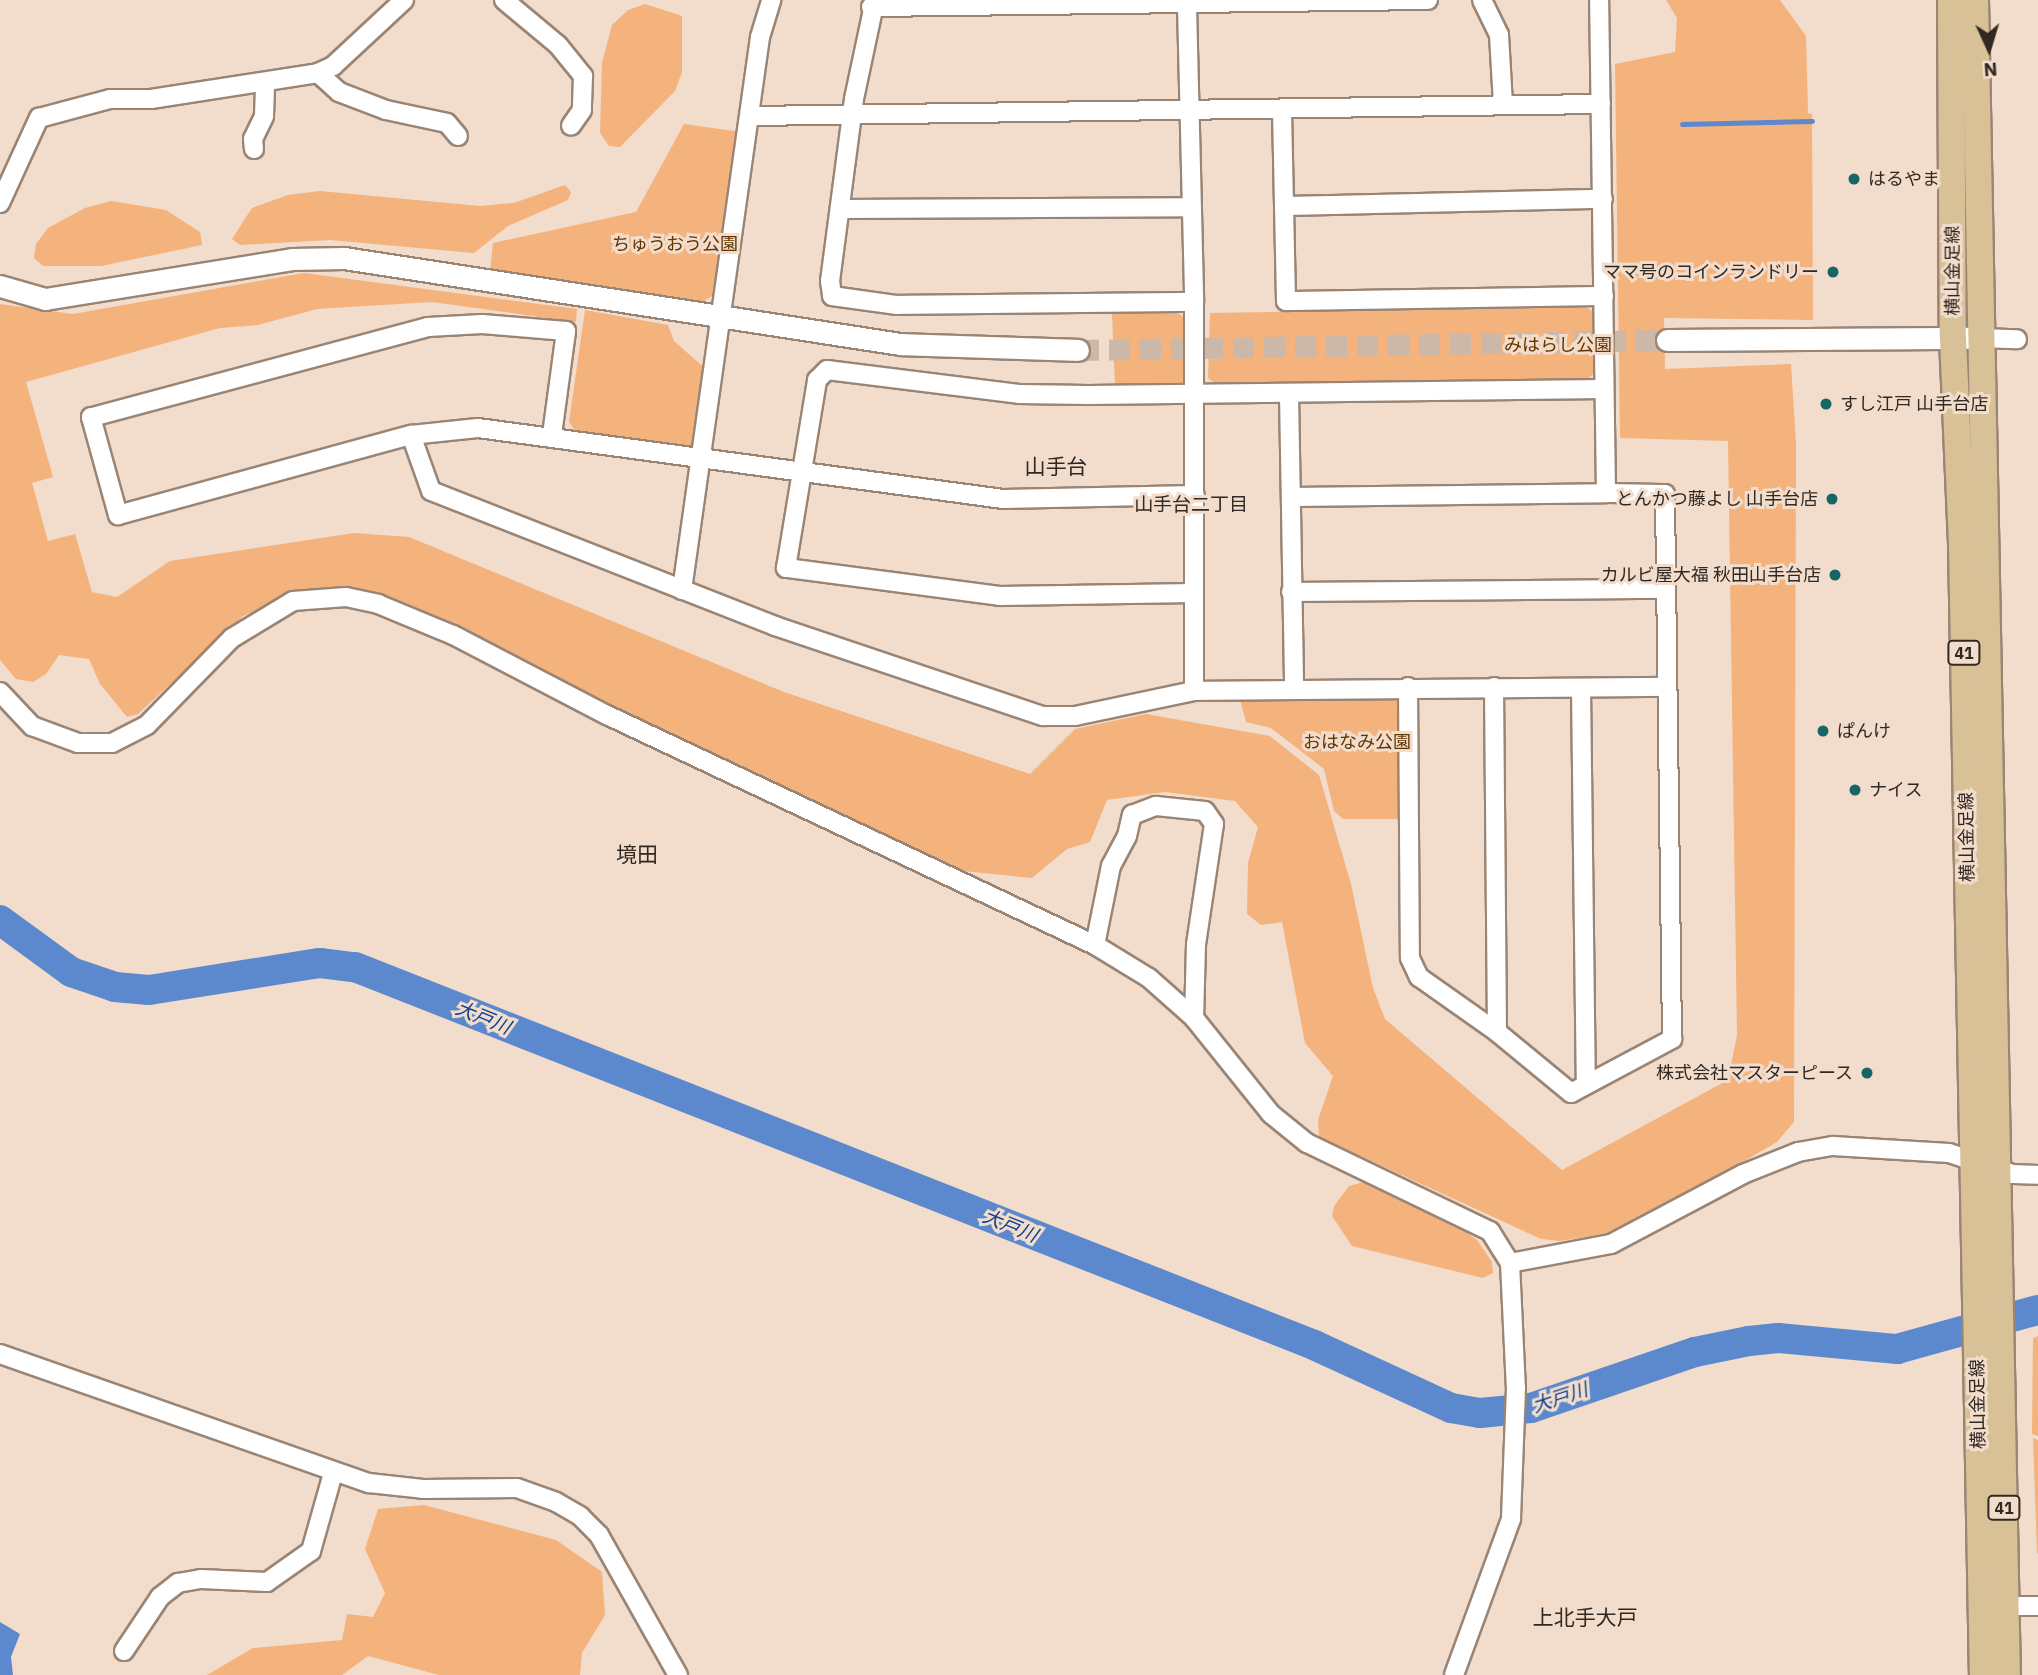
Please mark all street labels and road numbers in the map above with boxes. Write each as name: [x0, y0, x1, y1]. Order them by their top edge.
street label: 横山金足線: [1942, 226, 1964, 316]
road number: 41: [1946, 640, 1982, 666]
street label: 横山金足線: [1955, 792, 1979, 882]
street label: 横山金足線: [1966, 1359, 1990, 1449]
road number: 41: [1986, 1496, 2022, 1520]

